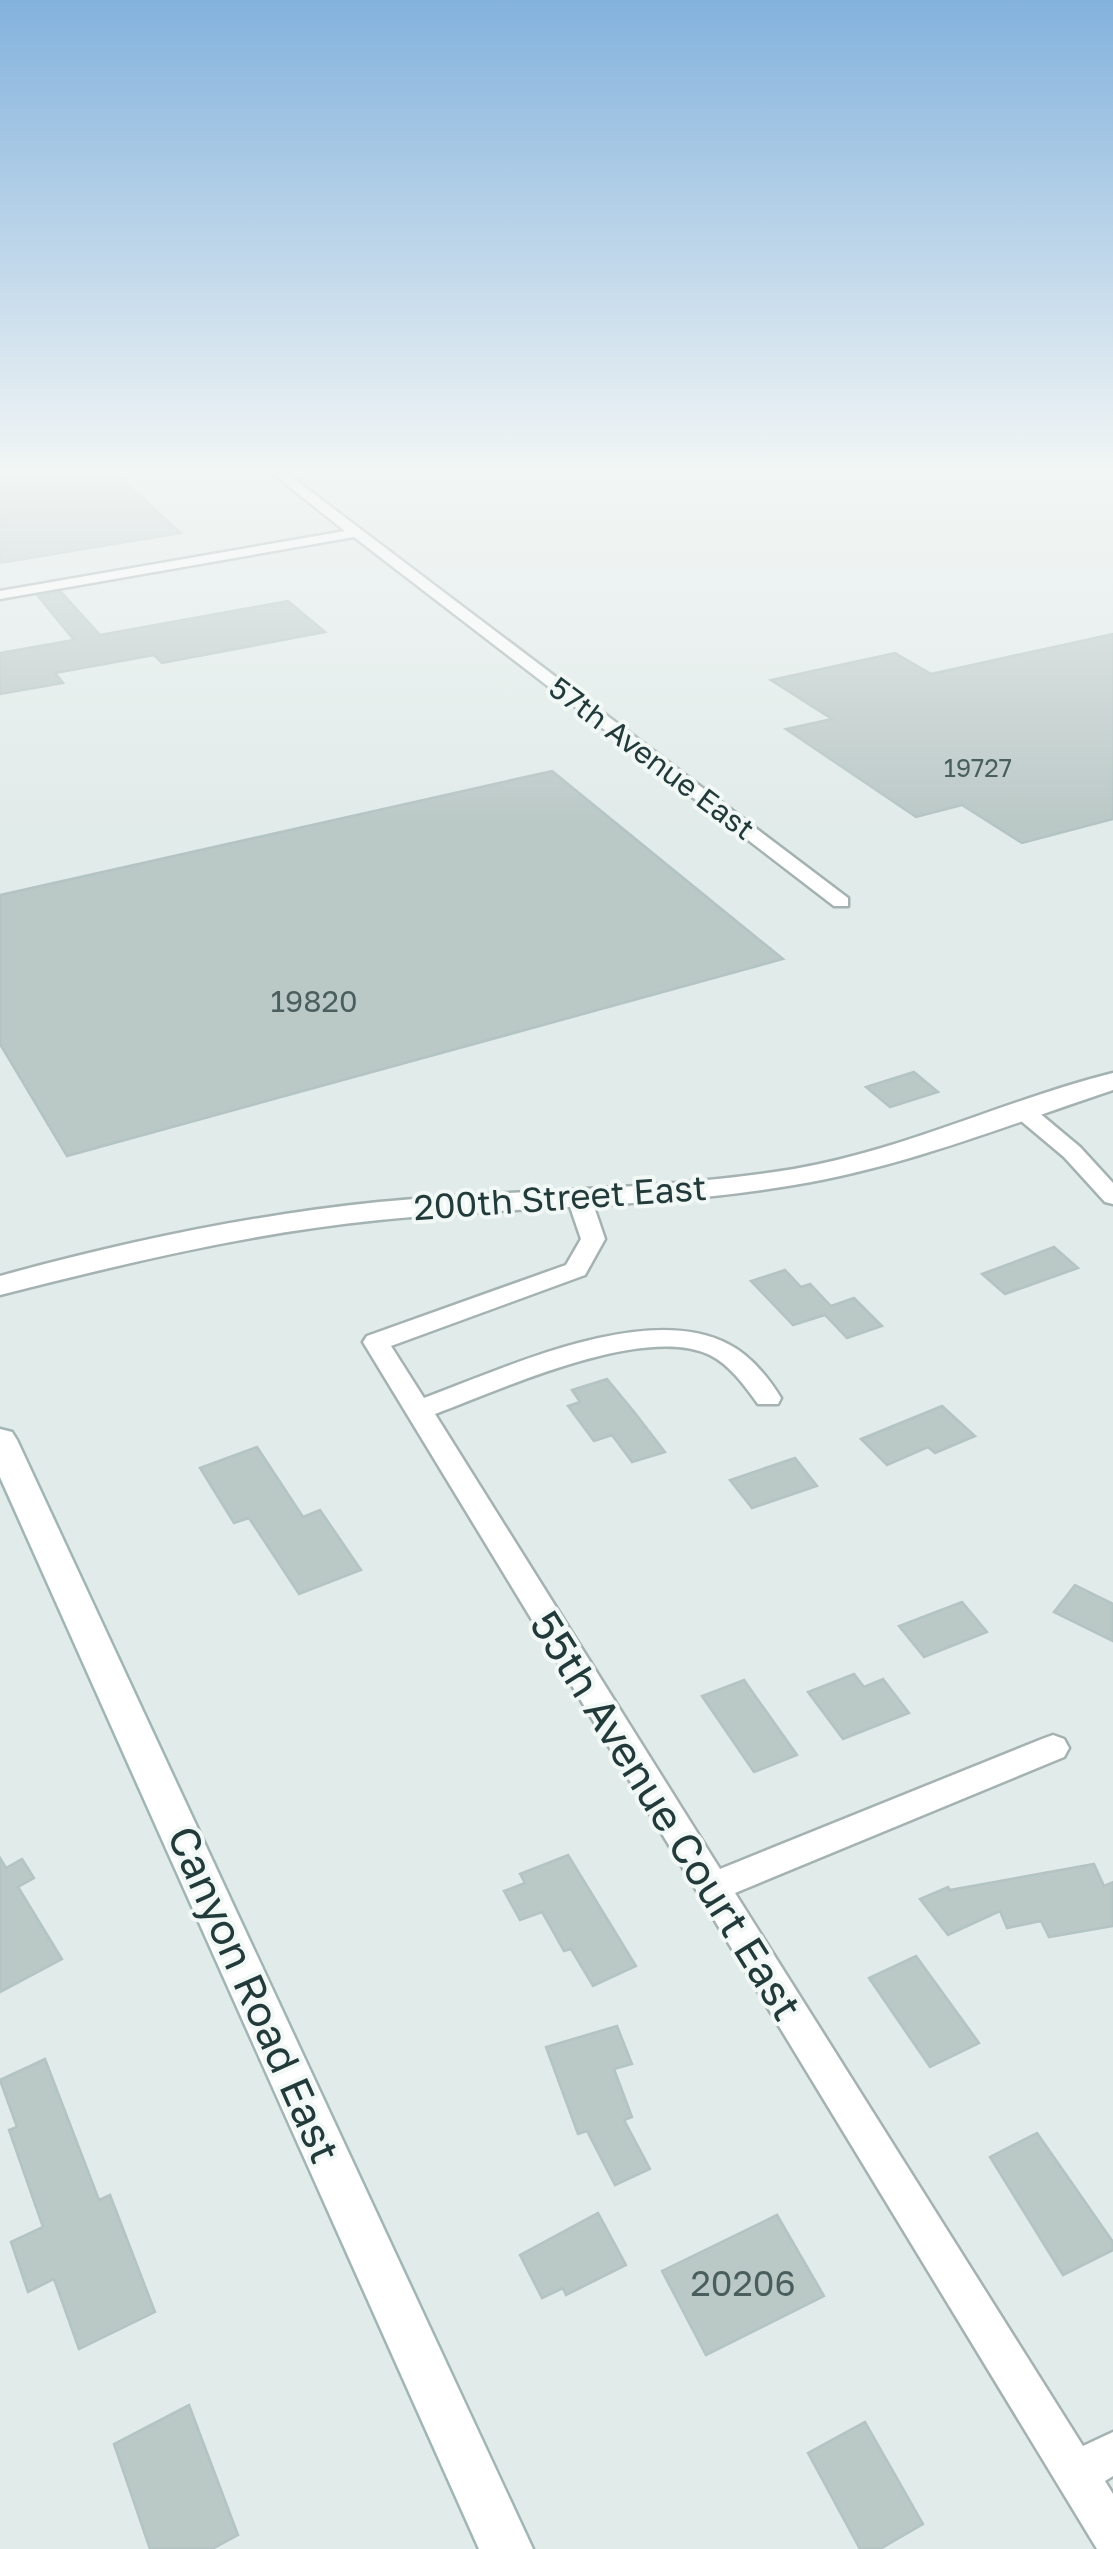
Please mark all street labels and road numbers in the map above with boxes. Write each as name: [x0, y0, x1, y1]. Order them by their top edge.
street label: 57th Avenue East: [542, 669, 762, 847]
street label: 200th Street East: [412, 1166, 708, 1228]
street label: 55th Avenue Court East: [521, 1601, 813, 2029]
street label: Canyon Road East: [158, 1818, 352, 2170]

